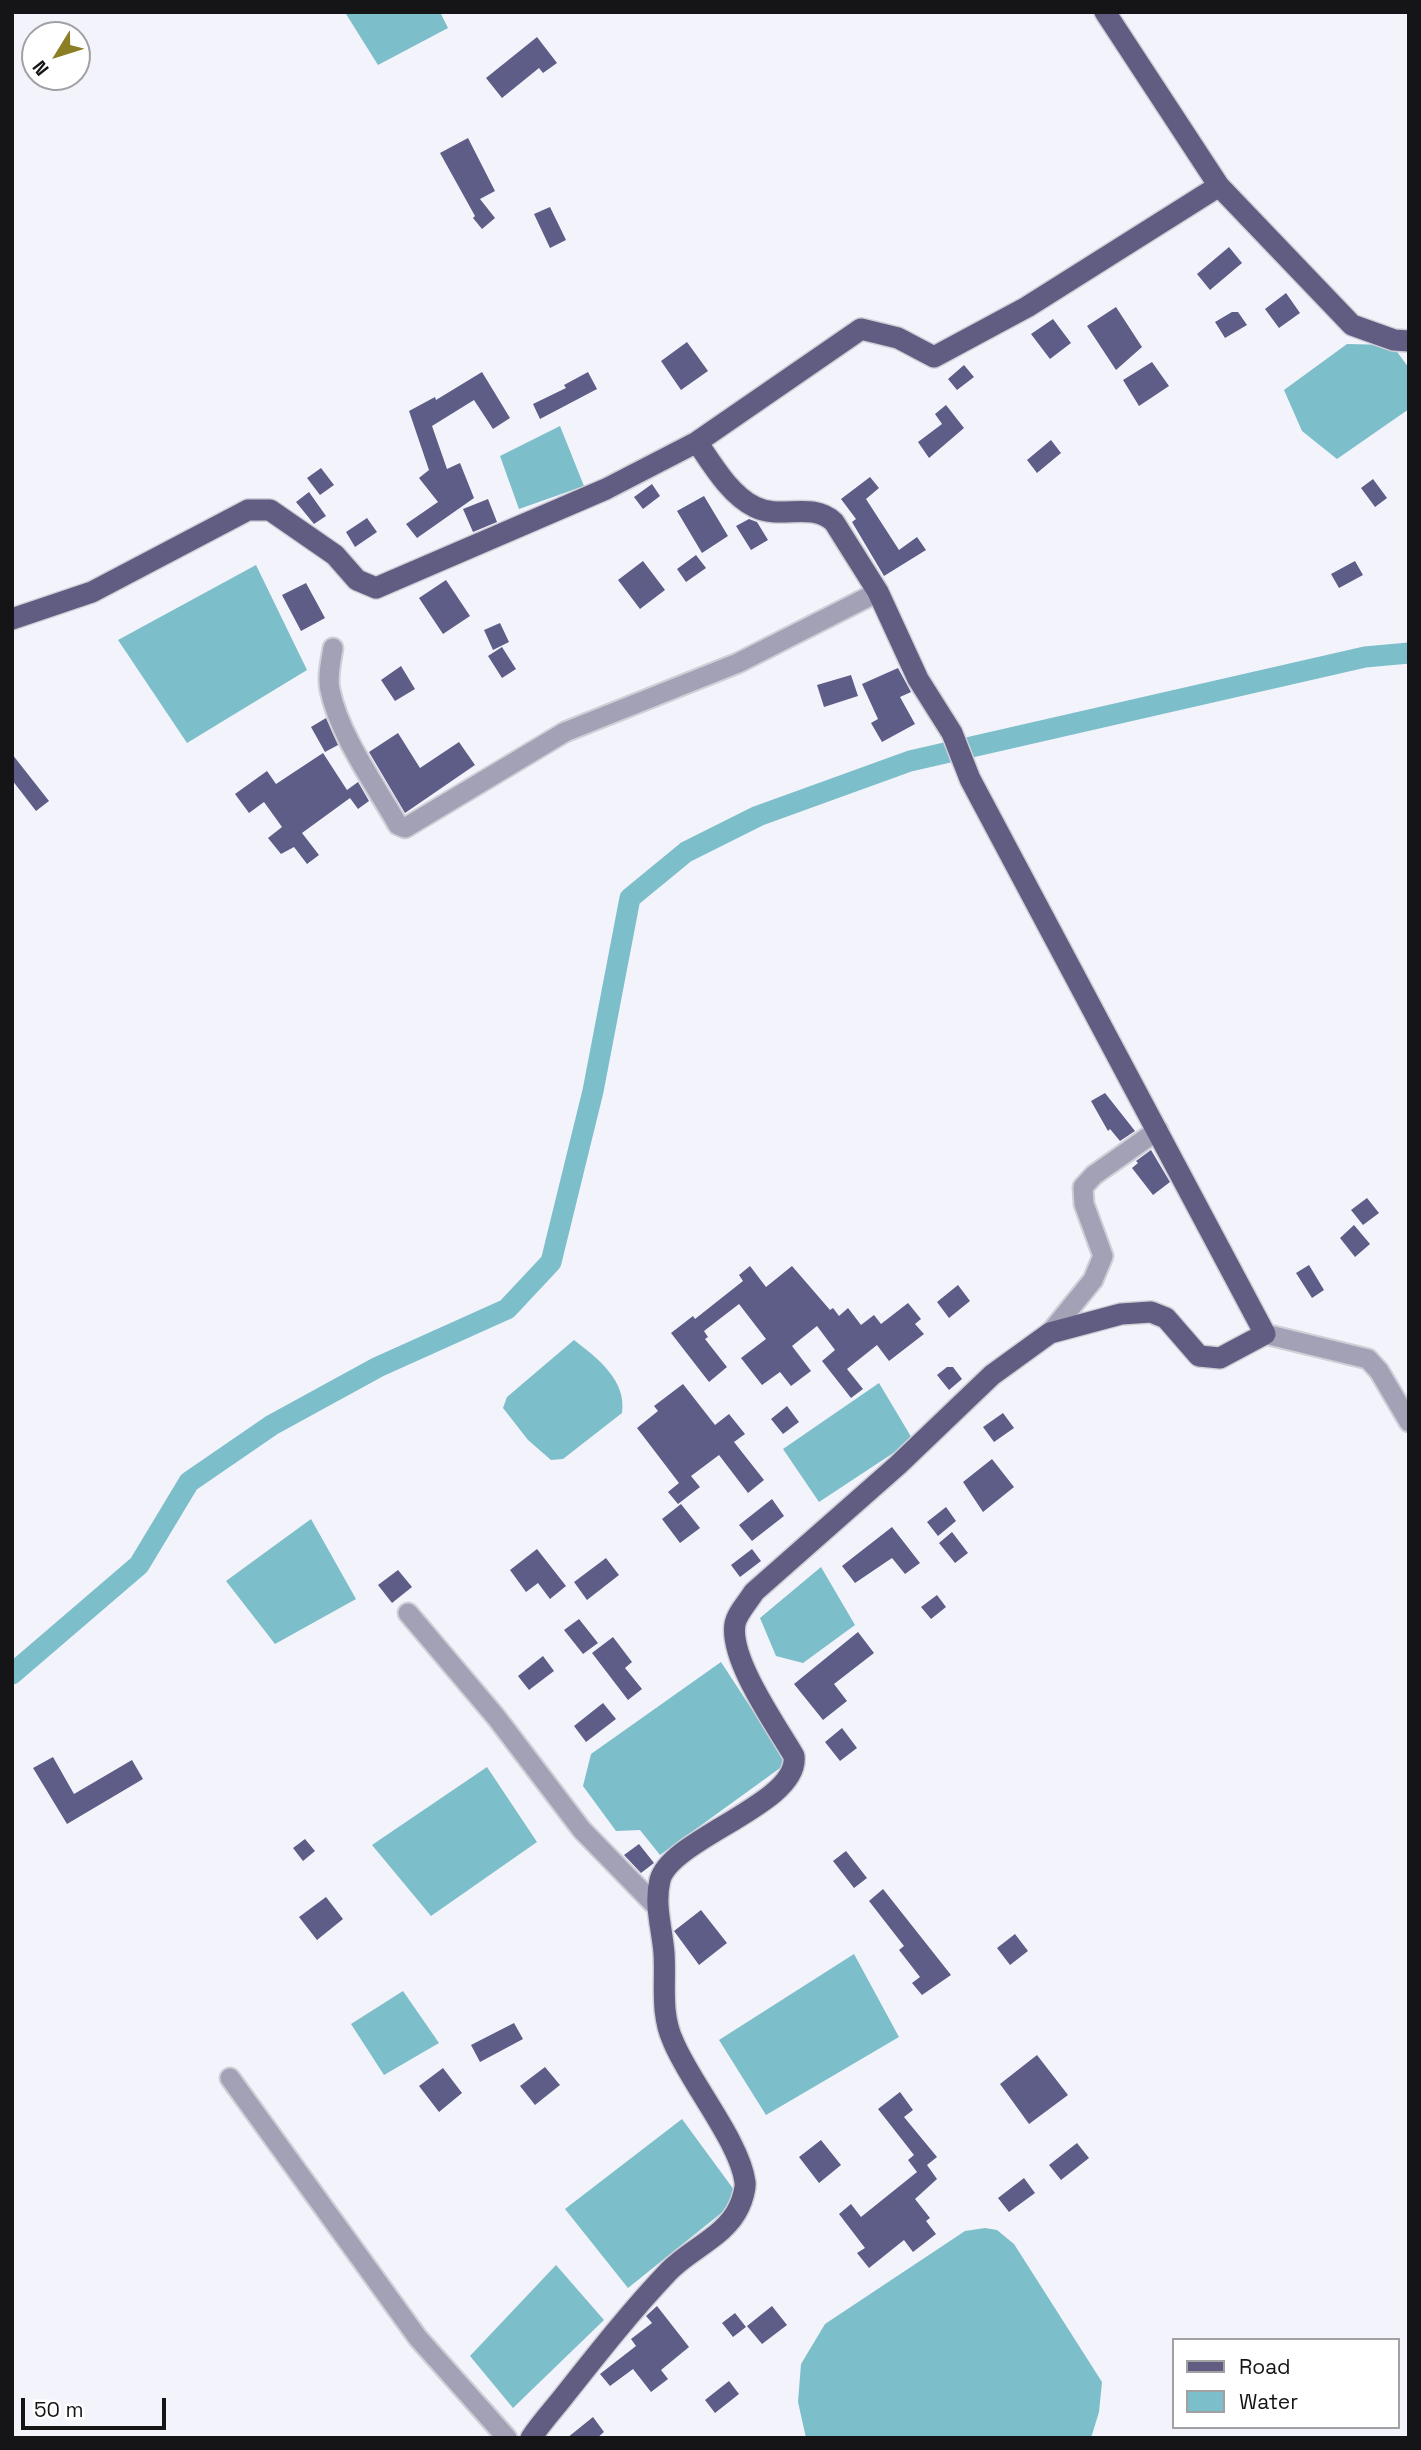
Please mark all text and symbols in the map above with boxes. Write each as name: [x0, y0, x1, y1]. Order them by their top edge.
north arrow: [21, 21, 91, 91]
text: N: [27, 55, 54, 81]
legend: [1172, 2338, 1400, 2429]
text: Road: [1239, 2353, 1291, 2380]
scale bar: [24, 2384, 170, 2428]
text: Water: [1239, 2388, 1298, 2415]
text: 50 m: [34, 2396, 84, 2423]

